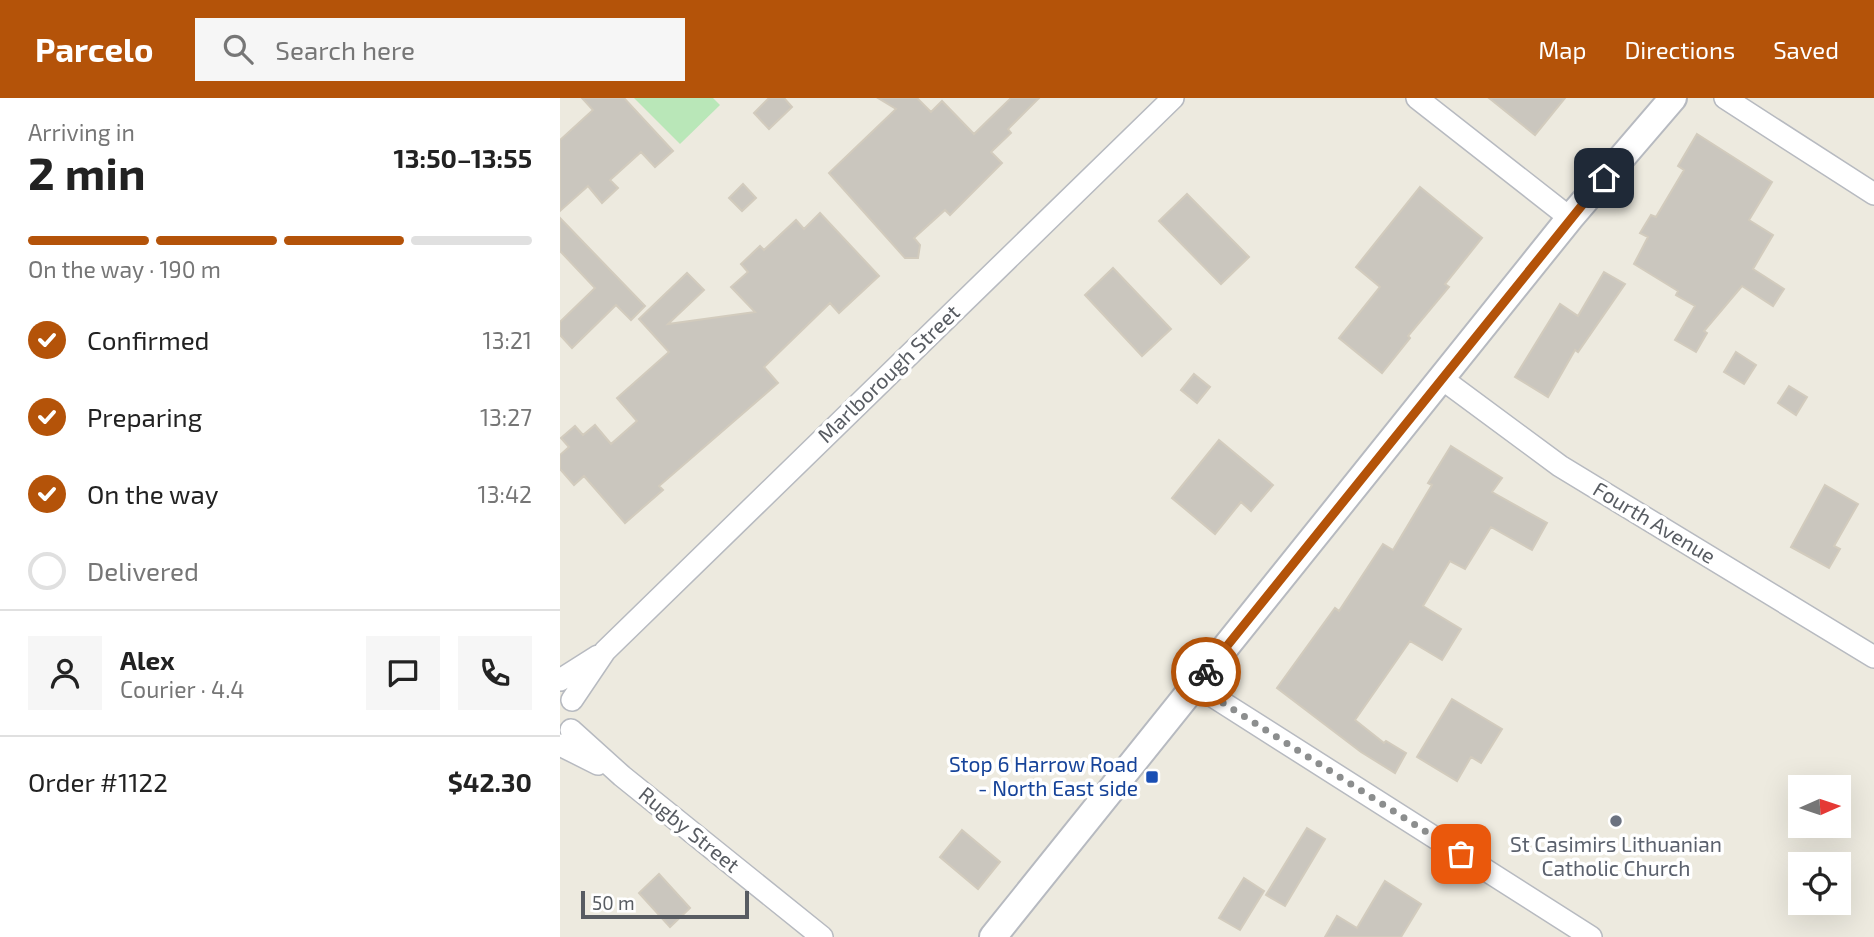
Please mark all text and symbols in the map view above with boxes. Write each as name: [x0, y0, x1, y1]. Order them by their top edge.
search box: [195, 18, 685, 81]
text: Parcelo: [35, 29, 153, 69]
icon: search: [219, 30, 257, 68]
text: Search here: [275, 34, 415, 65]
text: Map: [1538, 35, 1586, 64]
text: Directions: [1624, 35, 1735, 64]
text: Saved: [1773, 35, 1839, 64]
text: Arriving in: [28, 118, 135, 146]
text: 13:50–13:55: [393, 142, 532, 173]
text: 2 min: [28, 144, 146, 199]
pin: [1574, 148, 1634, 208]
icon: home: [1585, 159, 1623, 197]
text: On the way · 190 m: [28, 255, 221, 283]
street label: Marlborough Street: [812, 299, 964, 447]
icon: check: [28, 321, 66, 359]
text: Confirmed: [87, 324, 210, 355]
text: 13:21: [483, 326, 532, 354]
icon: check: [28, 398, 66, 436]
text: Preparing: [87, 401, 202, 432]
text: 13:27: [480, 403, 532, 431]
icon: check: [28, 475, 66, 513]
street label: Fourth Avenue: [1589, 475, 1720, 568]
text: On the way: [87, 478, 218, 509]
text: 13:42: [478, 480, 532, 508]
text: Delivered: [87, 555, 199, 586]
button: person: [28, 636, 102, 710]
button: chat: [366, 636, 440, 710]
button: phone: [458, 636, 532, 710]
courier: [1171, 637, 1241, 707]
text: Alex: [120, 644, 175, 675]
icon: bike: [1187, 653, 1225, 691]
text: Courier · 4.4: [120, 675, 244, 703]
place label: Stop 6 Harrow Road - North East side: [949, 751, 1138, 800]
text: Order #1122: [28, 766, 168, 797]
text: $42.30: [448, 766, 532, 797]
marker: Stop 6 Harrow Road - North East side: [1144, 769, 1160, 785]
north arrow: [1788, 775, 1852, 838]
map controls: [1788, 775, 1851, 915]
street label: Rugby Street: [635, 781, 745, 877]
marker: St Casimirs Lithuanian Catholic Church: [1608, 813, 1624, 829]
pin: [1431, 824, 1491, 884]
place label: St Casimirs Lithuanian Catholic Church: [1510, 831, 1722, 880]
icon: bag: [1442, 835, 1480, 873]
button: locate: [1788, 852, 1851, 915]
scale bar: [581, 888, 749, 920]
text: 50 m: [592, 891, 635, 914]

